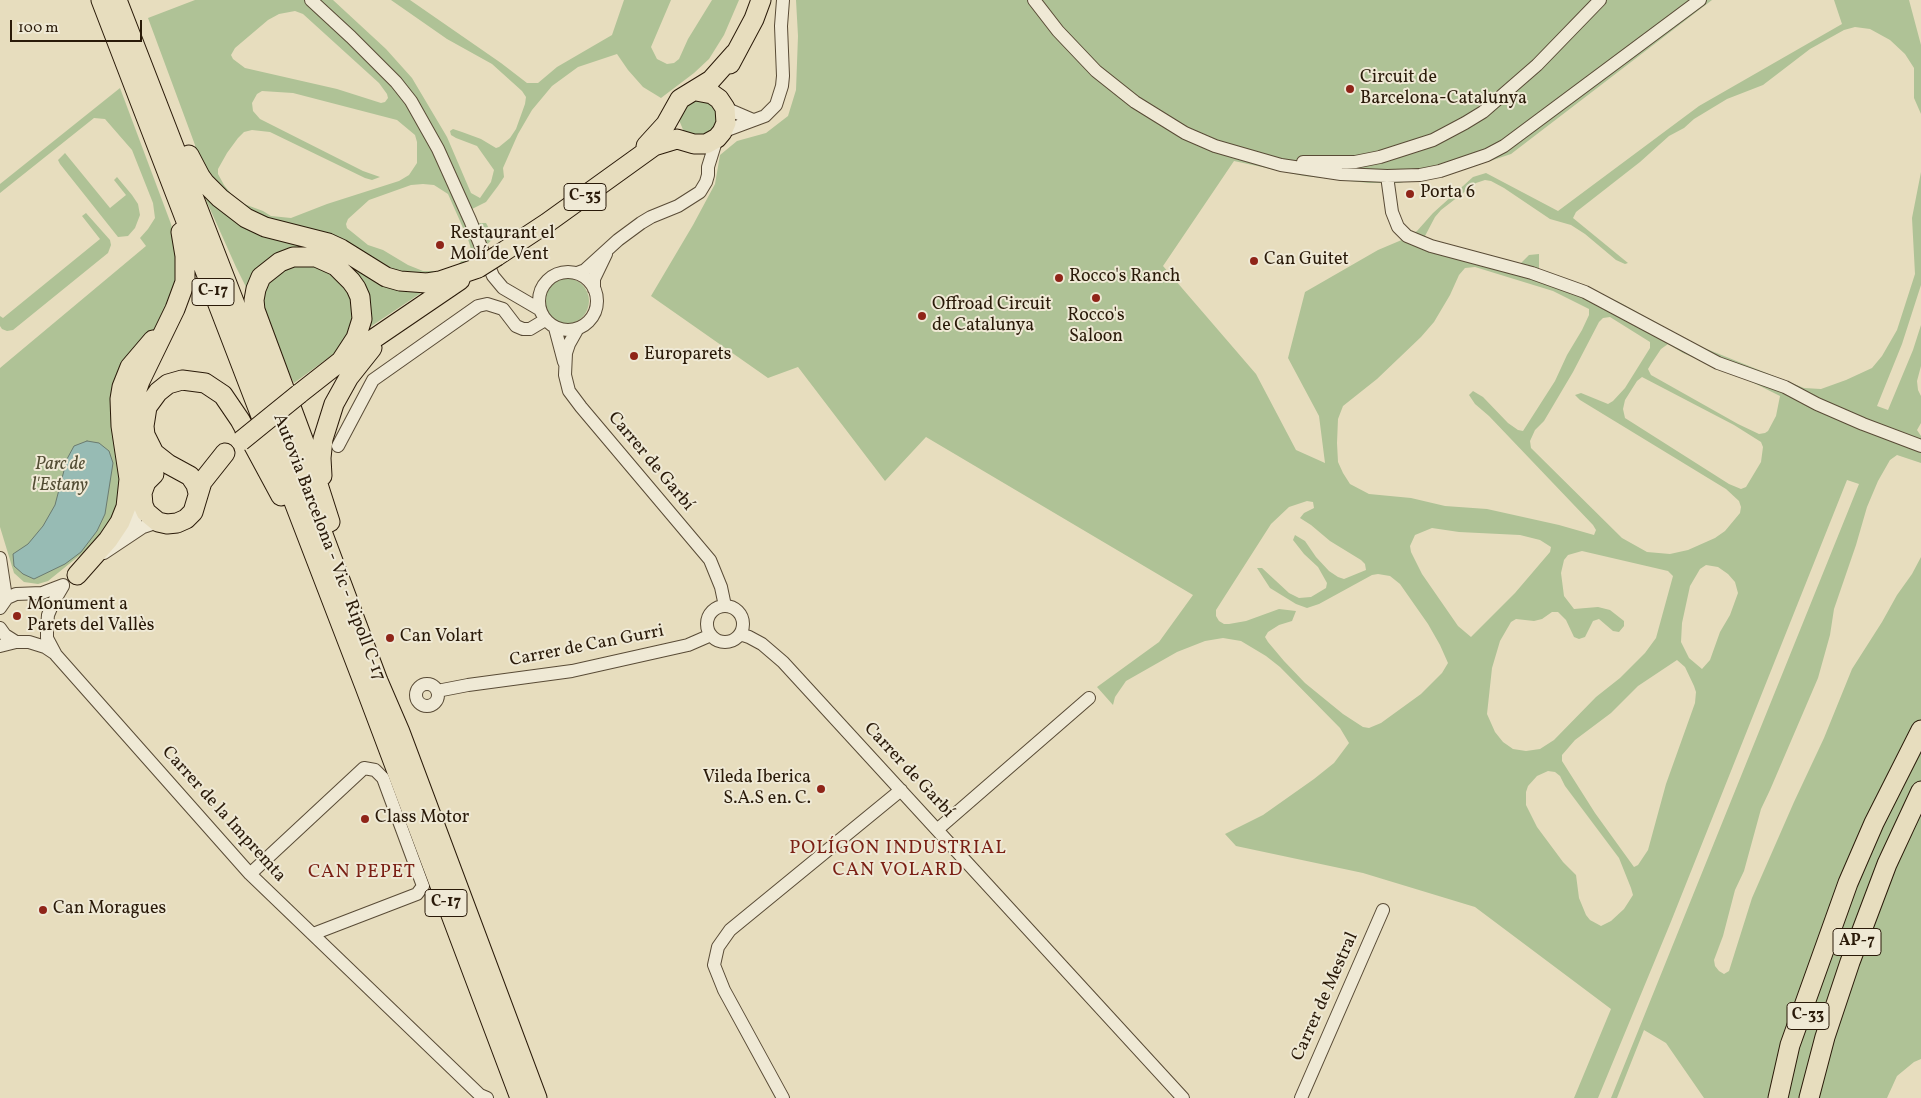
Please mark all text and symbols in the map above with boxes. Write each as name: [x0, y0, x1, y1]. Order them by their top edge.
scale bar: [12, 10, 145, 42]
text: 100 m: [18, 18, 58, 39]
place label: Circuit de Barcelona-Catalunya: [1360, 68, 1527, 110]
marker: Circuit de Barcelona-Catalunya: [1344, 83, 1356, 95]
road number: C-35: [564, 183, 606, 210]
place label: Porta 6: [1420, 183, 1475, 205]
marker: Porta 6: [1404, 188, 1416, 200]
place label: Restaurant el Molí de Vent: [450, 224, 555, 266]
marker: Restaurant el Molí de Vent: [434, 239, 446, 251]
place label: Can Guitet: [1264, 250, 1349, 272]
marker: Can Guitet: [1248, 255, 1260, 267]
place label: Rocco's Ranch: [1069, 267, 1181, 289]
marker: Rocco's Ranch: [1053, 272, 1065, 284]
road number: C-17: [192, 278, 234, 306]
marker: Rocco's Saloon: [1090, 292, 1102, 304]
place label: Offroad Circuit de Catalunya: [932, 295, 1052, 338]
place label: Rocco's Saloon: [1067, 306, 1125, 348]
marker: Offroad Circuit de Catalunya: [916, 310, 928, 322]
place label: Europarets: [644, 345, 731, 367]
marker: Europarets: [628, 350, 640, 362]
street label: Carrer de Garbí: [602, 408, 698, 516]
street label: Autovia Barcelona - Vic - Ripoll C-17: [267, 411, 389, 685]
park label: Parc de l'Estany: [32, 455, 88, 498]
place label: Monument a Parets del Vallès: [27, 595, 154, 638]
marker: Monument a Parets del Vallès: [11, 610, 23, 622]
street label: Carrer de Can Gurri: [508, 621, 666, 673]
place label: Can Volart: [400, 627, 483, 649]
marker: Can Volart: [384, 632, 396, 644]
street label: Carrer de Garbí: [858, 719, 958, 823]
street label: Carrer de la Impremta: [156, 743, 290, 887]
place label: Vileda Iberica S.A.S en. C.: [703, 768, 811, 811]
marker: Vileda Iberica S.A.S en. C.: [815, 783, 827, 795]
place label: Class Motor: [375, 808, 469, 830]
marker: Class Motor: [359, 813, 371, 825]
district label: POLÍGON INDUSTRIAL CAN VOLARD: [787, 839, 1009, 883]
district label: CAN PEPET: [307, 863, 417, 885]
road number: C-17: [425, 890, 467, 916]
place label: Can Moragues: [53, 899, 166, 921]
marker: Can Moragues: [37, 904, 49, 916]
street label: Carrer de Mestral: [1288, 929, 1364, 1065]
road number: AP-7: [1833, 929, 1881, 956]
road number: C-33: [1787, 1002, 1829, 1030]

